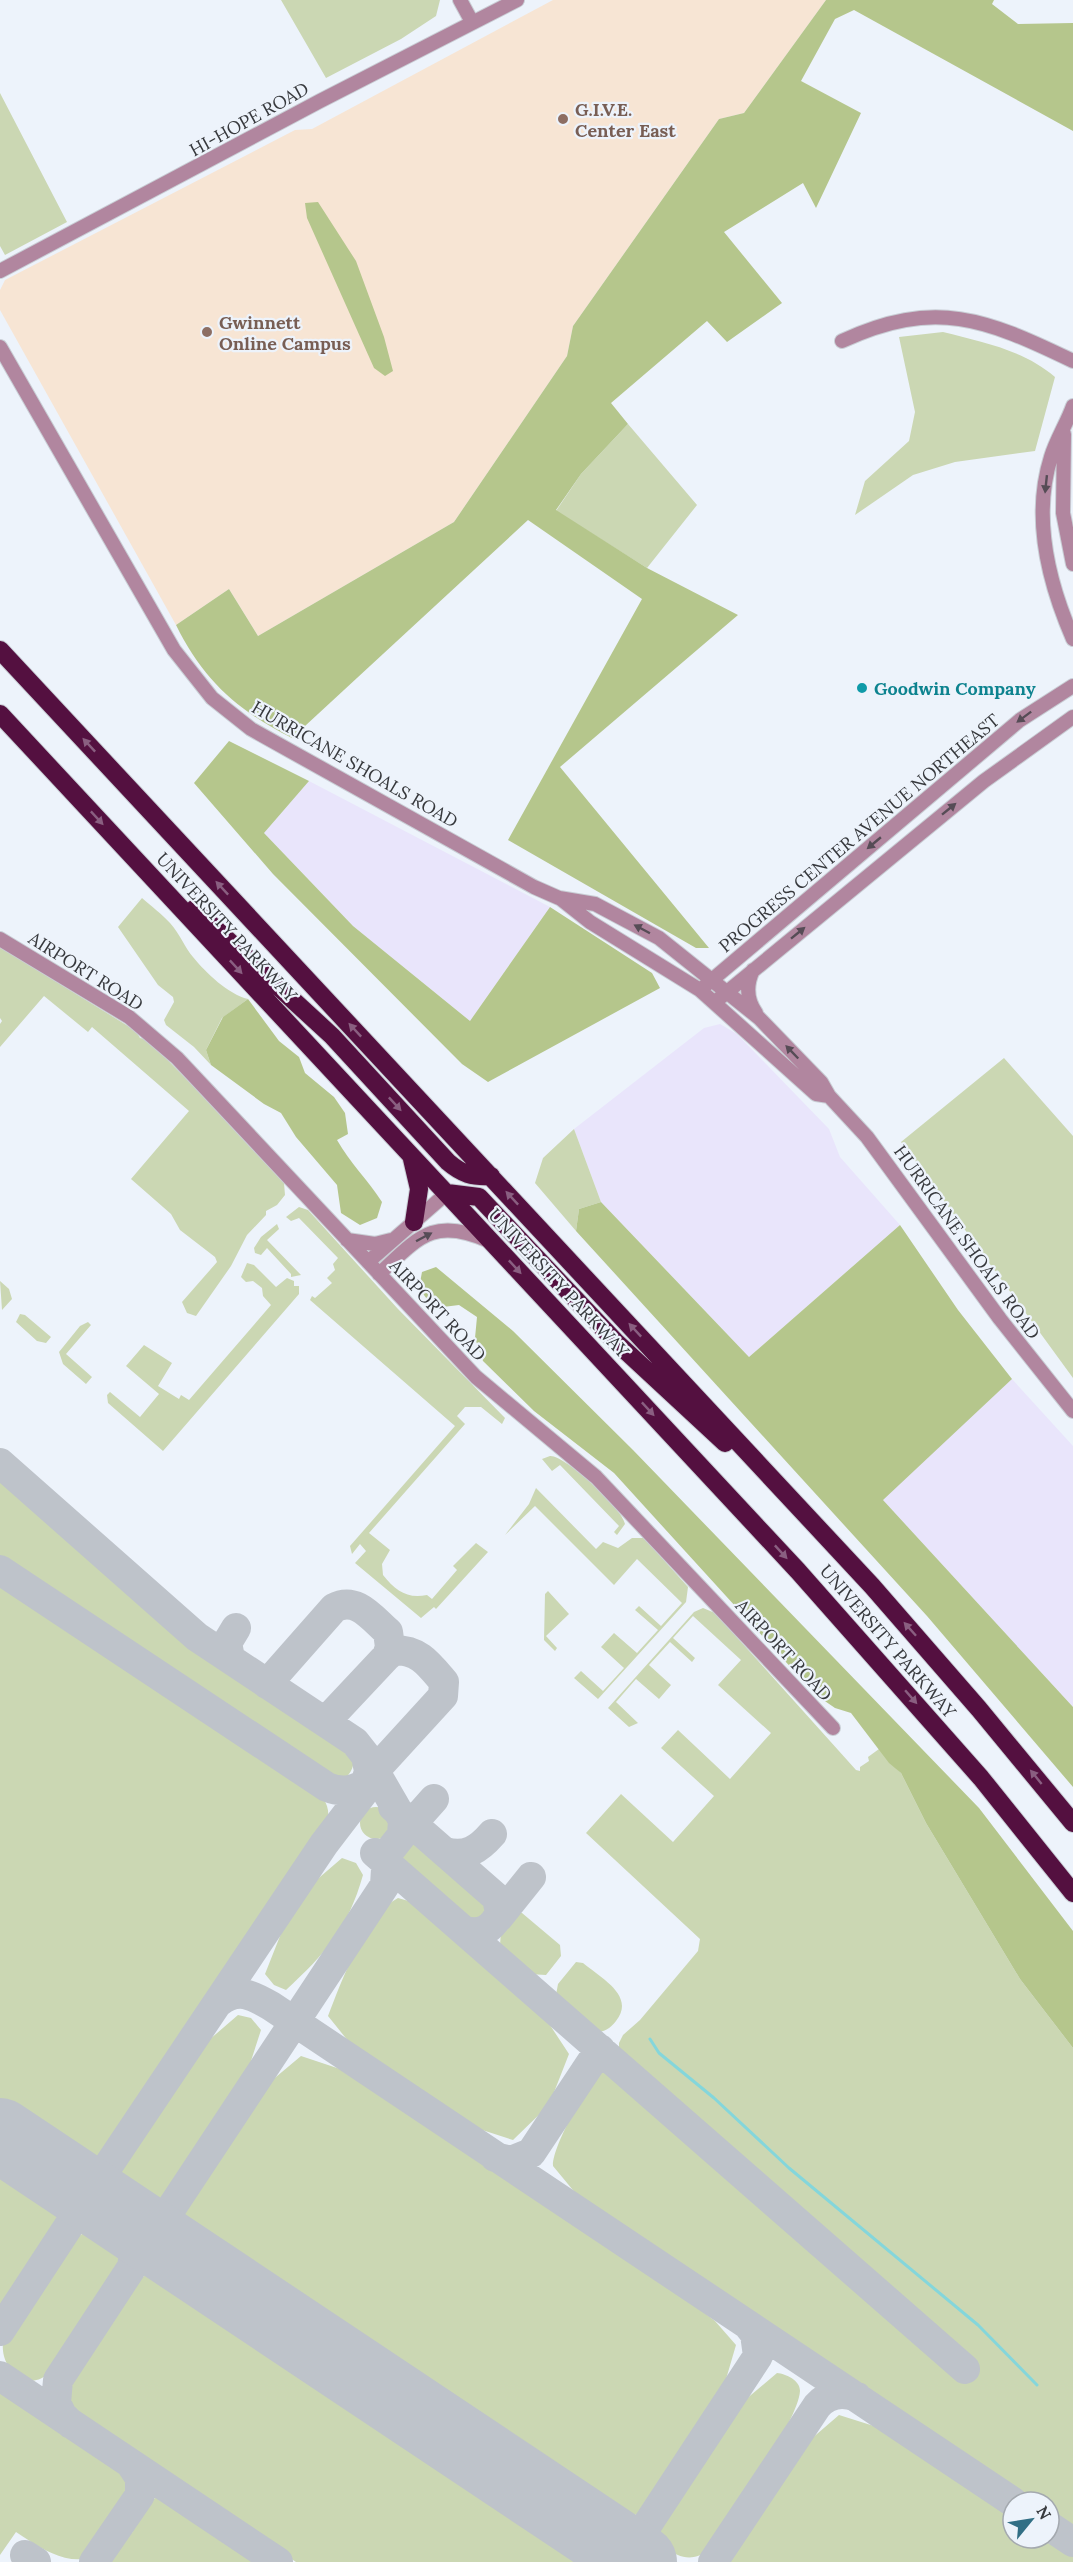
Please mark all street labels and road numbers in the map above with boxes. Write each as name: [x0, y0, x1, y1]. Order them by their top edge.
street label: HI-HOPE ROAD: [185, 77, 313, 161]
street label: HURRICANE SHOALS ROAD: [248, 695, 462, 833]
street label: PROGRESS CENTER AVENUE NORTHEAST: [714, 708, 1004, 957]
street label: UNIVERSITY PARKWAY: [152, 847, 303, 1007]
street label: AIRPORT ROAD: [23, 926, 148, 1016]
street label: HURRICANE SHOALS ROAD: [889, 1141, 1045, 1343]
street label: UNIVERSITY PARKWAY: [484, 1203, 635, 1363]
street label: AIRPORT ROAD: [384, 1253, 491, 1366]
street label: UNIVERSITY PARKWAY: [815, 1559, 961, 1723]
street label: AIRPORT ROAD: [730, 1593, 837, 1706]

